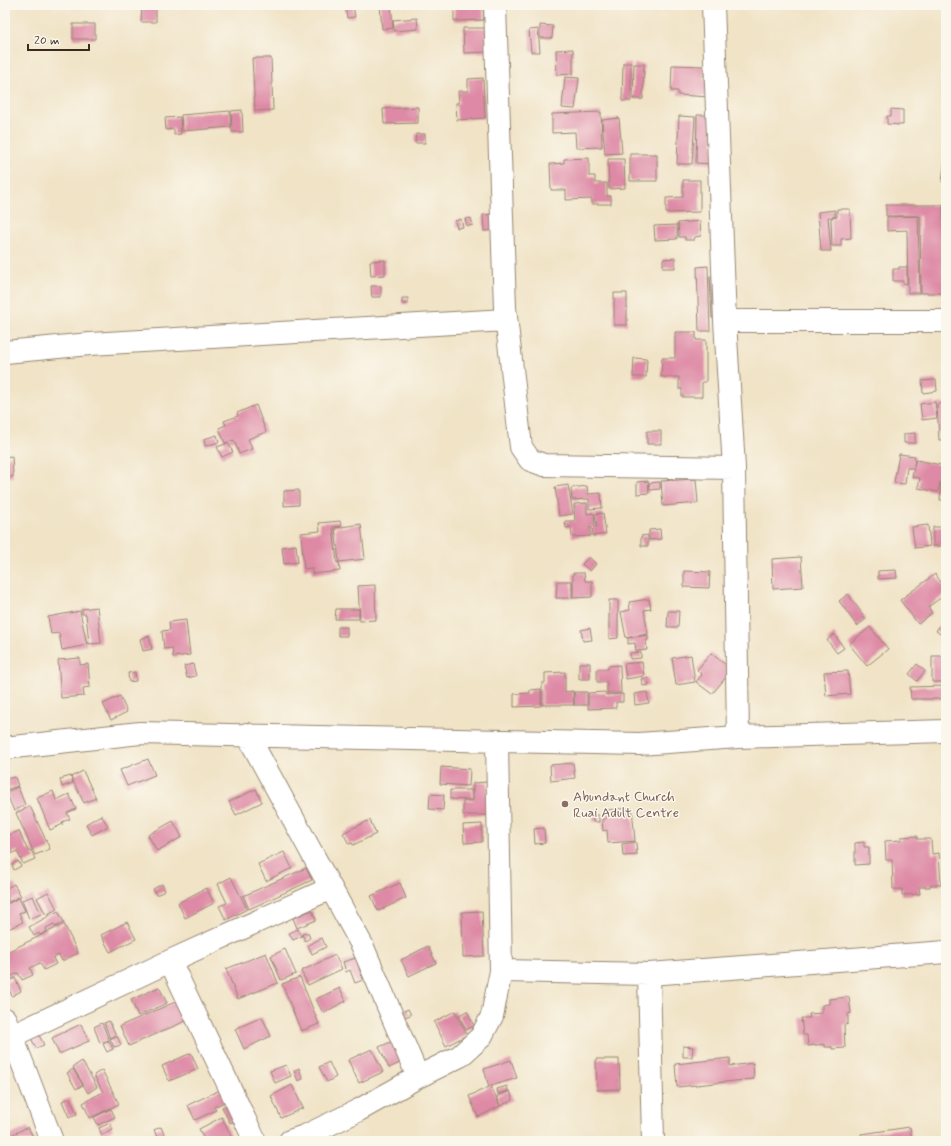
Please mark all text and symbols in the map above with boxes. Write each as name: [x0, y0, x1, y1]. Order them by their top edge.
scale bar: [28, 26, 89, 52]
text: 20 m: [34, 33, 60, 49]
place label: Abundant Church Ruai Adult Centre: [573, 788, 679, 822]
marker: Abundant Church Ruai Adult Centre: [560, 799, 570, 809]

